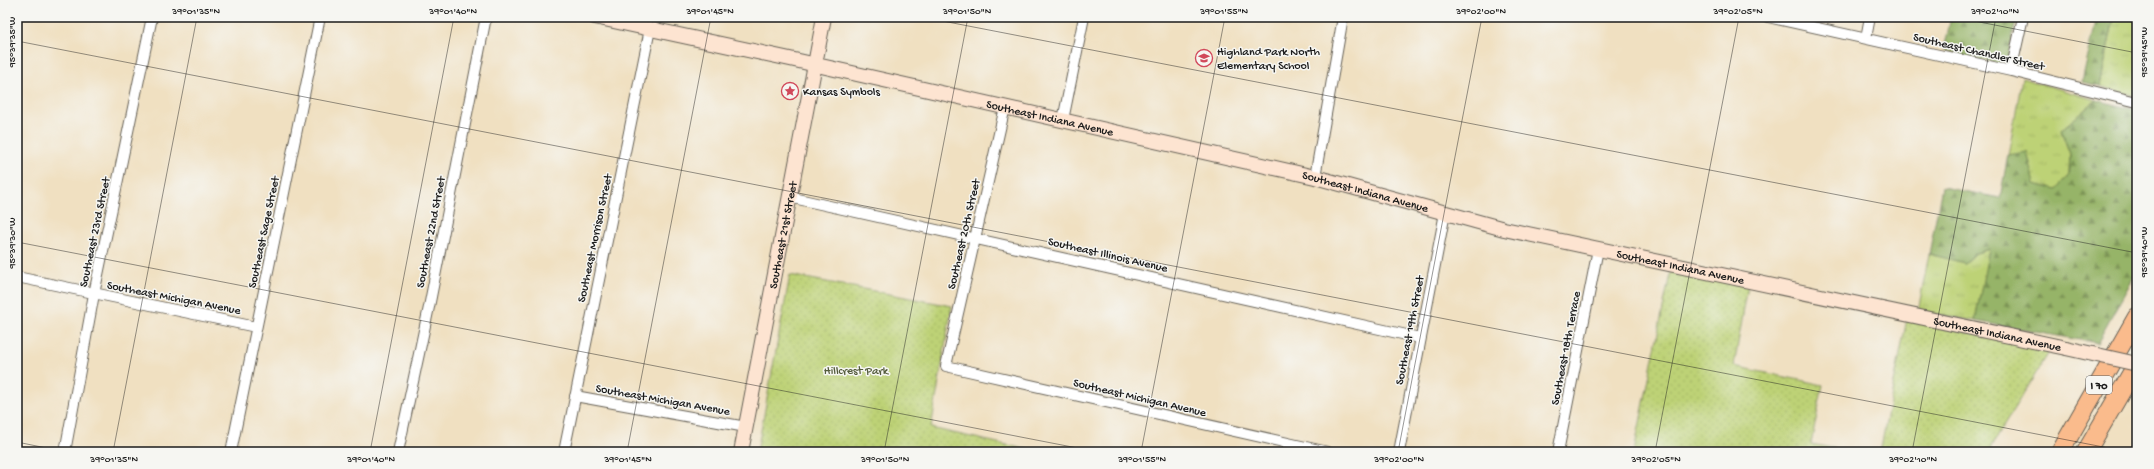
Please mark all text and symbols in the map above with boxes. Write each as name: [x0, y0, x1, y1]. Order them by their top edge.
text: 39°01'35"N: [171, 6, 221, 18]
text: 39°01'40"N: [428, 6, 477, 18]
text: 39°01'45"N: [685, 6, 734, 18]
text: 39°01'50"N: [942, 6, 992, 18]
text: 39°01'55"N: [1199, 6, 1249, 18]
text: 39°02'00"N: [1455, 6, 1506, 18]
text: 39°02'05"N: [1712, 6, 1763, 18]
text: 39°02'10"N: [1970, 6, 2020, 18]
text: 95°39'35"W: [7, 16, 19, 68]
text: 95°39'45"W: [2139, 26, 2151, 78]
street label: Southeast Chandler Street: [1912, 31, 2046, 75]
place label: Highland Park North Elementary School: [1217, 46, 1321, 74]
school or university icon: Highland Park North Elementary School: [1194, 48, 1214, 68]
place icon: Kansas Symbols: [780, 81, 800, 101]
place label: Kansas Symbols: [803, 86, 881, 100]
street label: Southeast Indiana Avenue: [985, 98, 1115, 141]
street label: Southeast Indiana Avenue: [1301, 169, 1430, 217]
street label: Southeast Morrison Street: [576, 172, 617, 304]
street label: Southeast Sage Street: [246, 174, 284, 290]
street label: Southeast 22nd Street: [414, 174, 450, 289]
street label: Southeast 23rd Street: [77, 175, 115, 289]
street label: Southeast 20th Street: [945, 177, 985, 291]
street label: Southeast 21st Street: [767, 179, 802, 290]
text: 95°39'30"W: [7, 217, 19, 270]
text: 95°39'40"W: [2139, 226, 2151, 278]
street label: Southeast Illinois Avenue: [1046, 235, 1170, 277]
street label: Southeast Indiana Avenue: [1615, 248, 1746, 289]
street label: Southeast 19th Street: [1394, 274, 1429, 386]
street label: Southeast Michigan Avenue: [106, 279, 242, 319]
street label: Southeast 18th Terrace: [1549, 290, 1585, 406]
street label: Southeast Indiana Avenue: [1932, 315, 2063, 356]
park label: Hillcrest Park: [824, 365, 890, 379]
road number: I 70: [2086, 376, 2112, 394]
street label: Southeast Michigan Avenue: [1072, 377, 1208, 421]
street label: Southeast Michigan Avenue: [594, 382, 732, 420]
text: 39°01'35"N: [89, 454, 139, 466]
text: 39°01'40"N: [346, 454, 395, 466]
text: 39°01'45"N: [603, 454, 652, 466]
text: 39°01'50"N: [860, 454, 910, 466]
text: 39°01'55"N: [1117, 454, 1167, 466]
text: 39°02'00"N: [1373, 454, 1424, 466]
text: 39°02'05"N: [1630, 454, 1681, 466]
text: 39°02'10"N: [1888, 454, 1938, 466]

